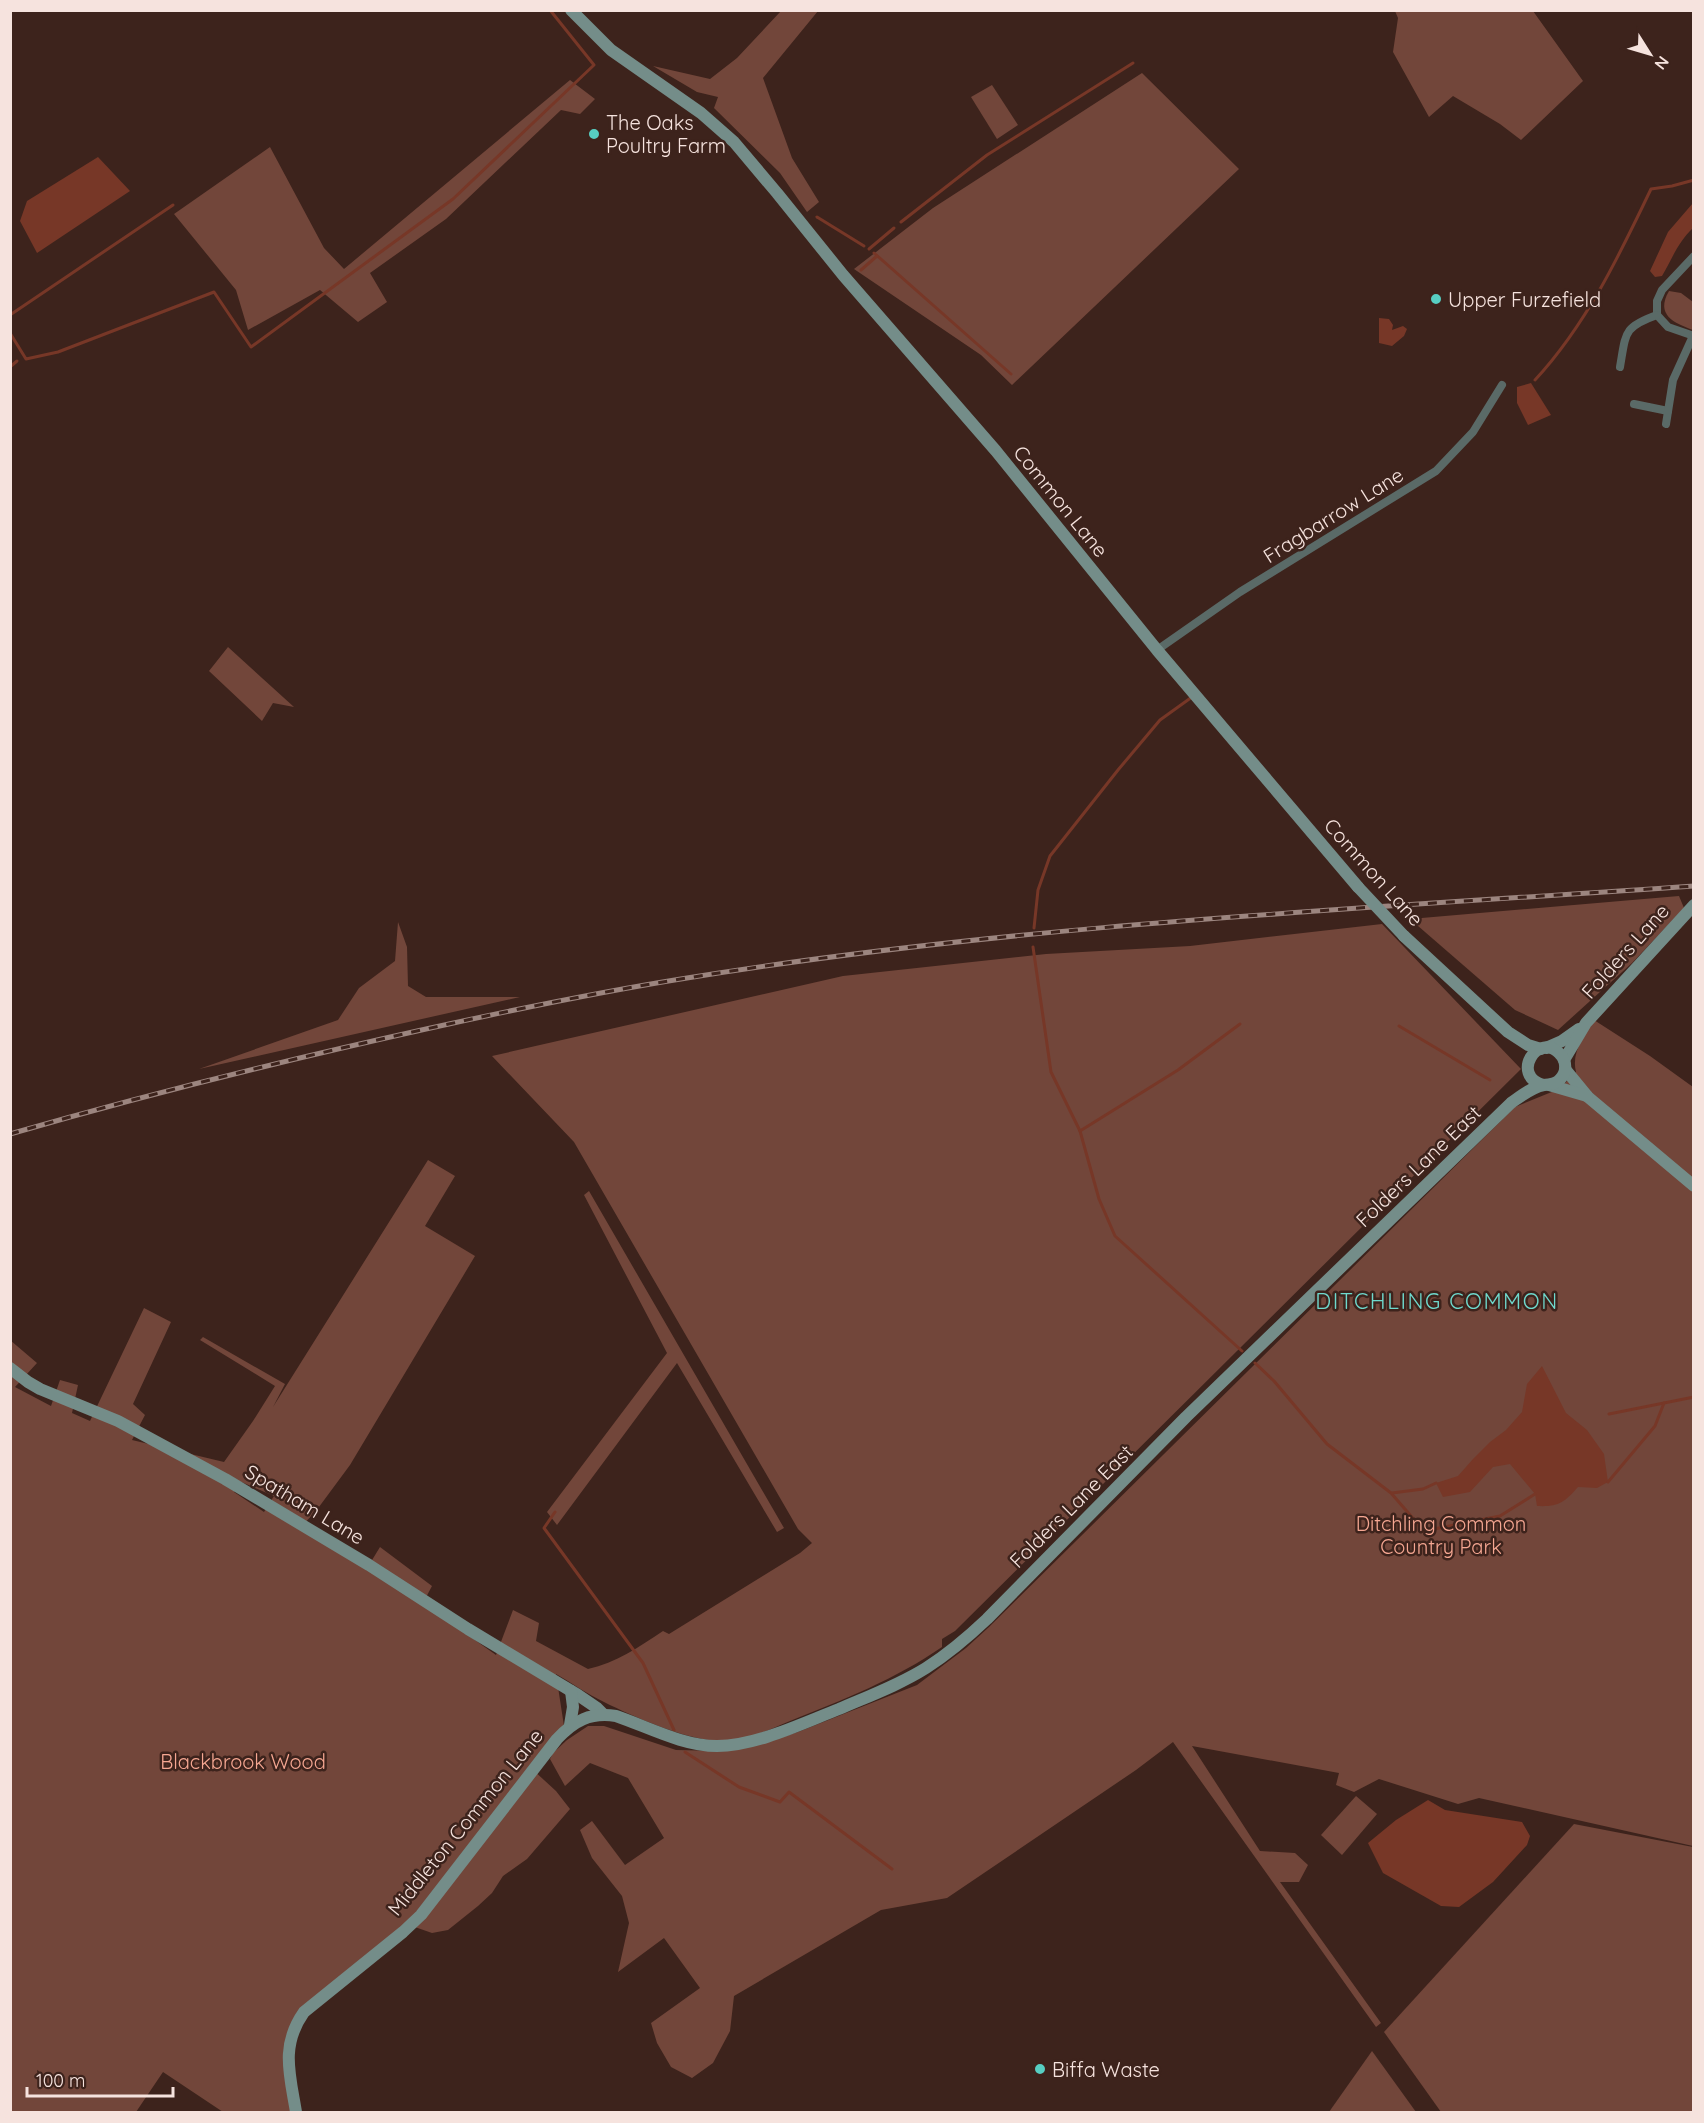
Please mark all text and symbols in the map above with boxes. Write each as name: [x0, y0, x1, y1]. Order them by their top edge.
north arrow: [1620, 24, 1680, 84]
text: N: [1650, 52, 1674, 74]
place label: The Oaks Poultry Farm: [606, 110, 726, 158]
marker: The Oaks Poultry Farm: [587, 127, 601, 141]
place label: Upper Furzefield: [1448, 287, 1601, 312]
marker: Upper Furzefield: [1429, 292, 1443, 306]
street label: Common Lane: [1008, 440, 1114, 562]
street label: Fragbarrow Lane: [1258, 462, 1408, 568]
street label: Common Lane: [1319, 813, 1429, 931]
street label: Folders Lane: [1576, 898, 1674, 1004]
street label: Folders Lane East: [1350, 1100, 1486, 1232]
district label: DITCHLING COMMON: [1315, 1287, 1559, 1315]
street label: Folders Lane East: [1004, 1439, 1138, 1573]
street label: Spatham Lane: [241, 1459, 369, 1549]
park label: Ditchling Common Country Park: [1356, 1511, 1526, 1559]
street label: Middleton Common Lane: [382, 1724, 548, 1920]
park label: Blackbrook Wood: [160, 1749, 326, 1774]
place label: Biffa Waste: [1052, 2057, 1160, 2082]
scale bar: [27, 2060, 172, 2098]
marker: Biffa Waste: [1033, 2062, 1047, 2076]
text: 100 m: [36, 2069, 85, 2092]

